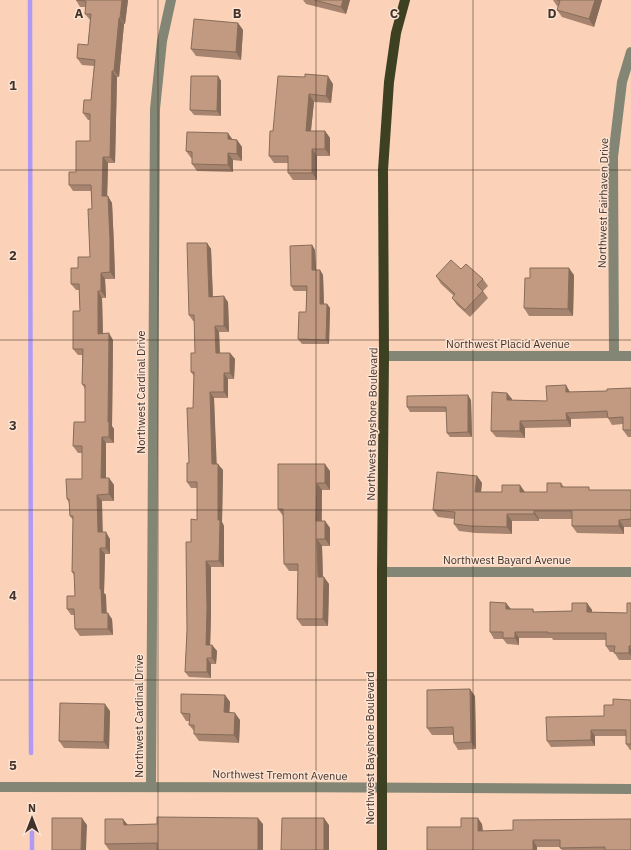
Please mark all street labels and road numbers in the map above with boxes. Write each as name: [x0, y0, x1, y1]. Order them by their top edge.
street label: Northwest Fairhaven Drive: [595, 138, 611, 268]
street label: Northwest Cardinal Drive: [134, 330, 148, 454]
street label: Northwest Placid Avenue: [446, 337, 570, 351]
street label: Northwest Bayshore Boulevard: [364, 347, 380, 501]
street label: Northwest Bayard Avenue: [443, 553, 571, 567]
street label: Northwest Cardinal Drive: [132, 654, 146, 778]
street label: Northwest Bayshore Boulevard: [363, 671, 377, 825]
street label: Northwest Tremont Avenue: [212, 767, 348, 783]

